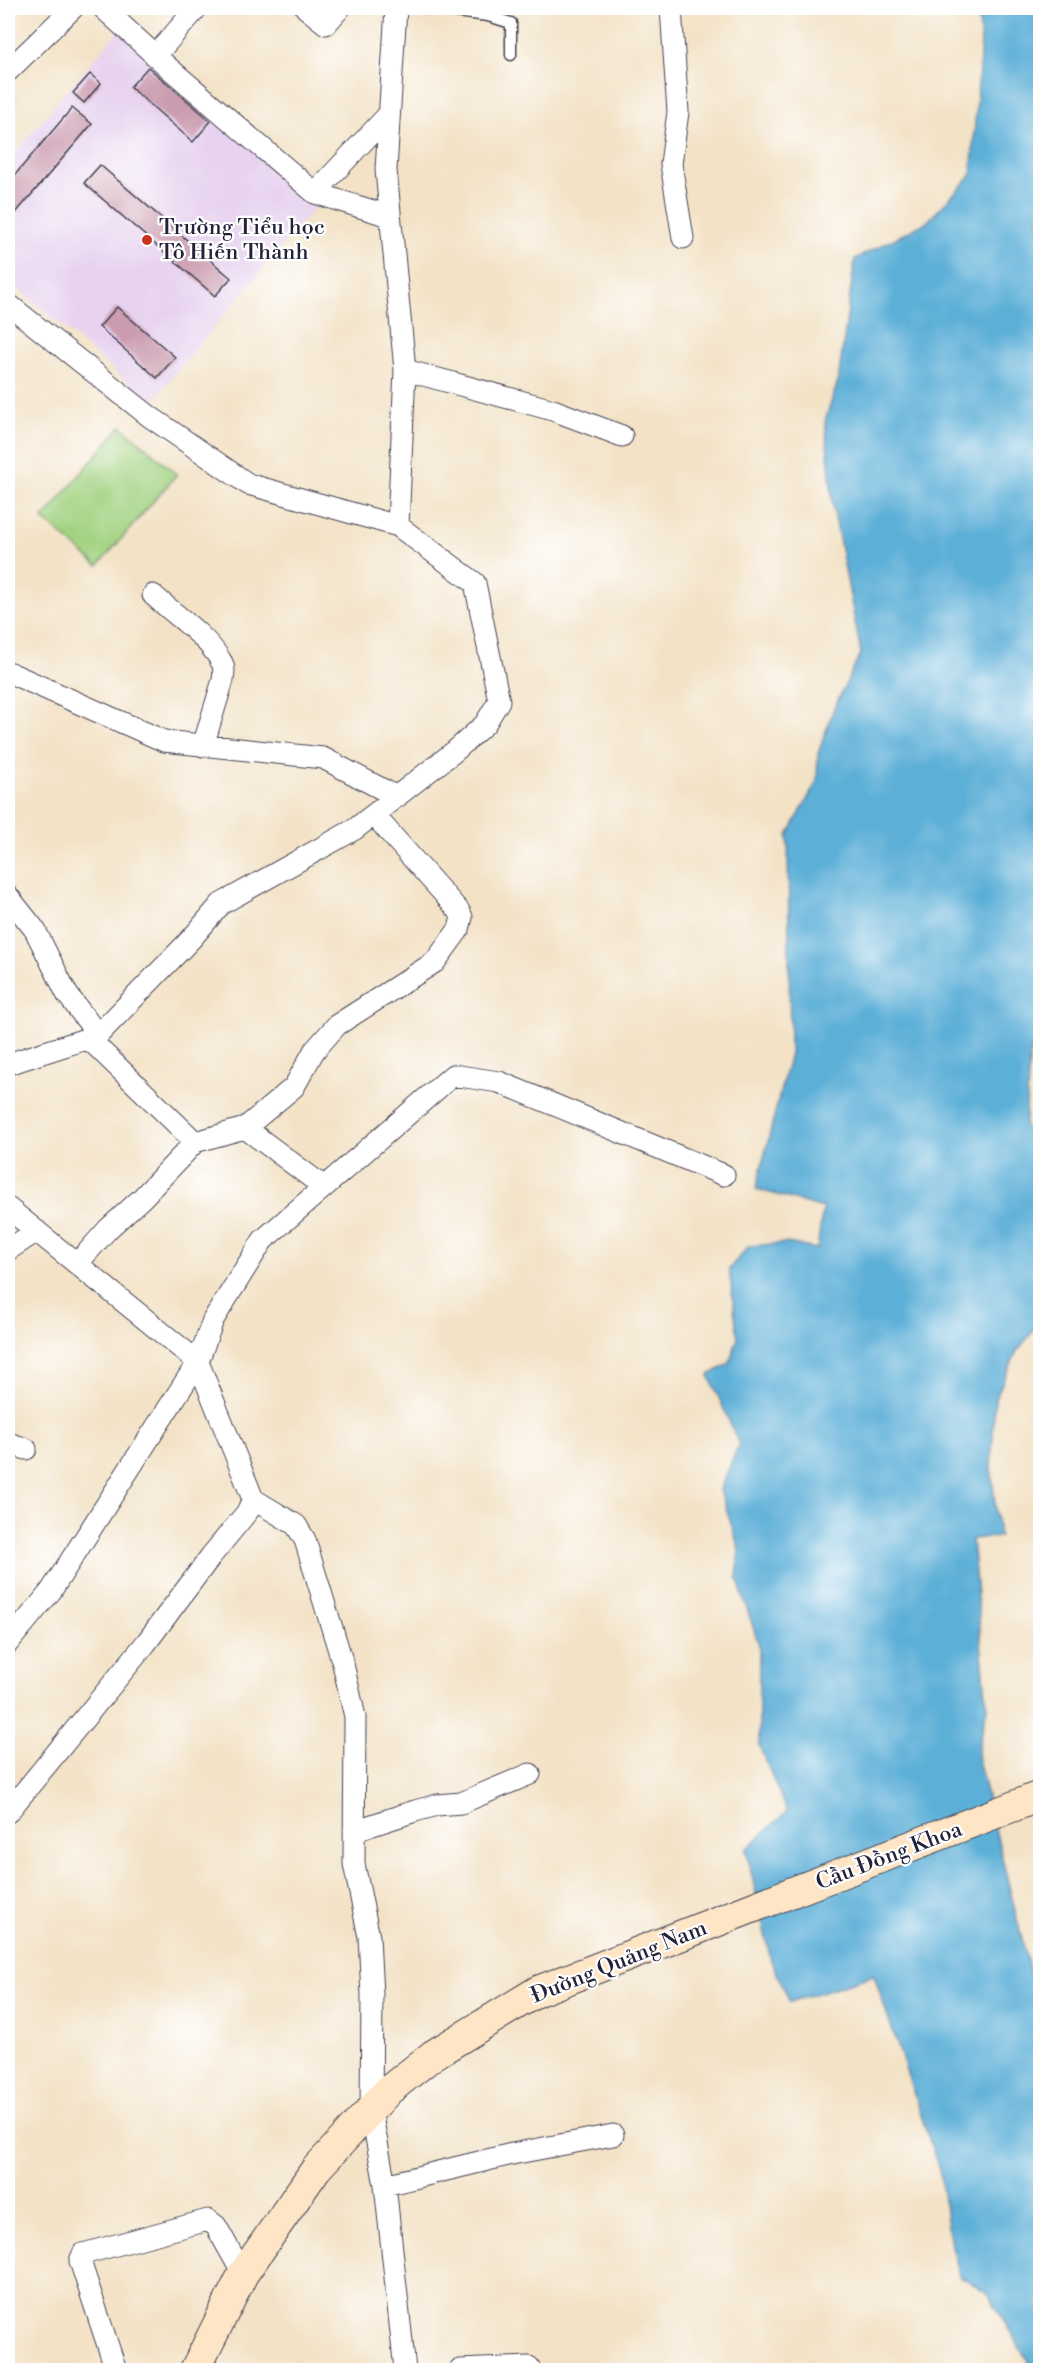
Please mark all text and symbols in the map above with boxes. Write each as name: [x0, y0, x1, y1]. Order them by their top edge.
place label: Trường Tiểu học Tô Hiến Thành: [159, 214, 325, 266]
marker: Trường Tiểu học Tô Hiến Thành: [140, 233, 154, 247]
street label: Cầu Đồng Khoa: [812, 1815, 967, 1896]
street label: Đường Quảng Nam: [527, 1914, 711, 2010]

